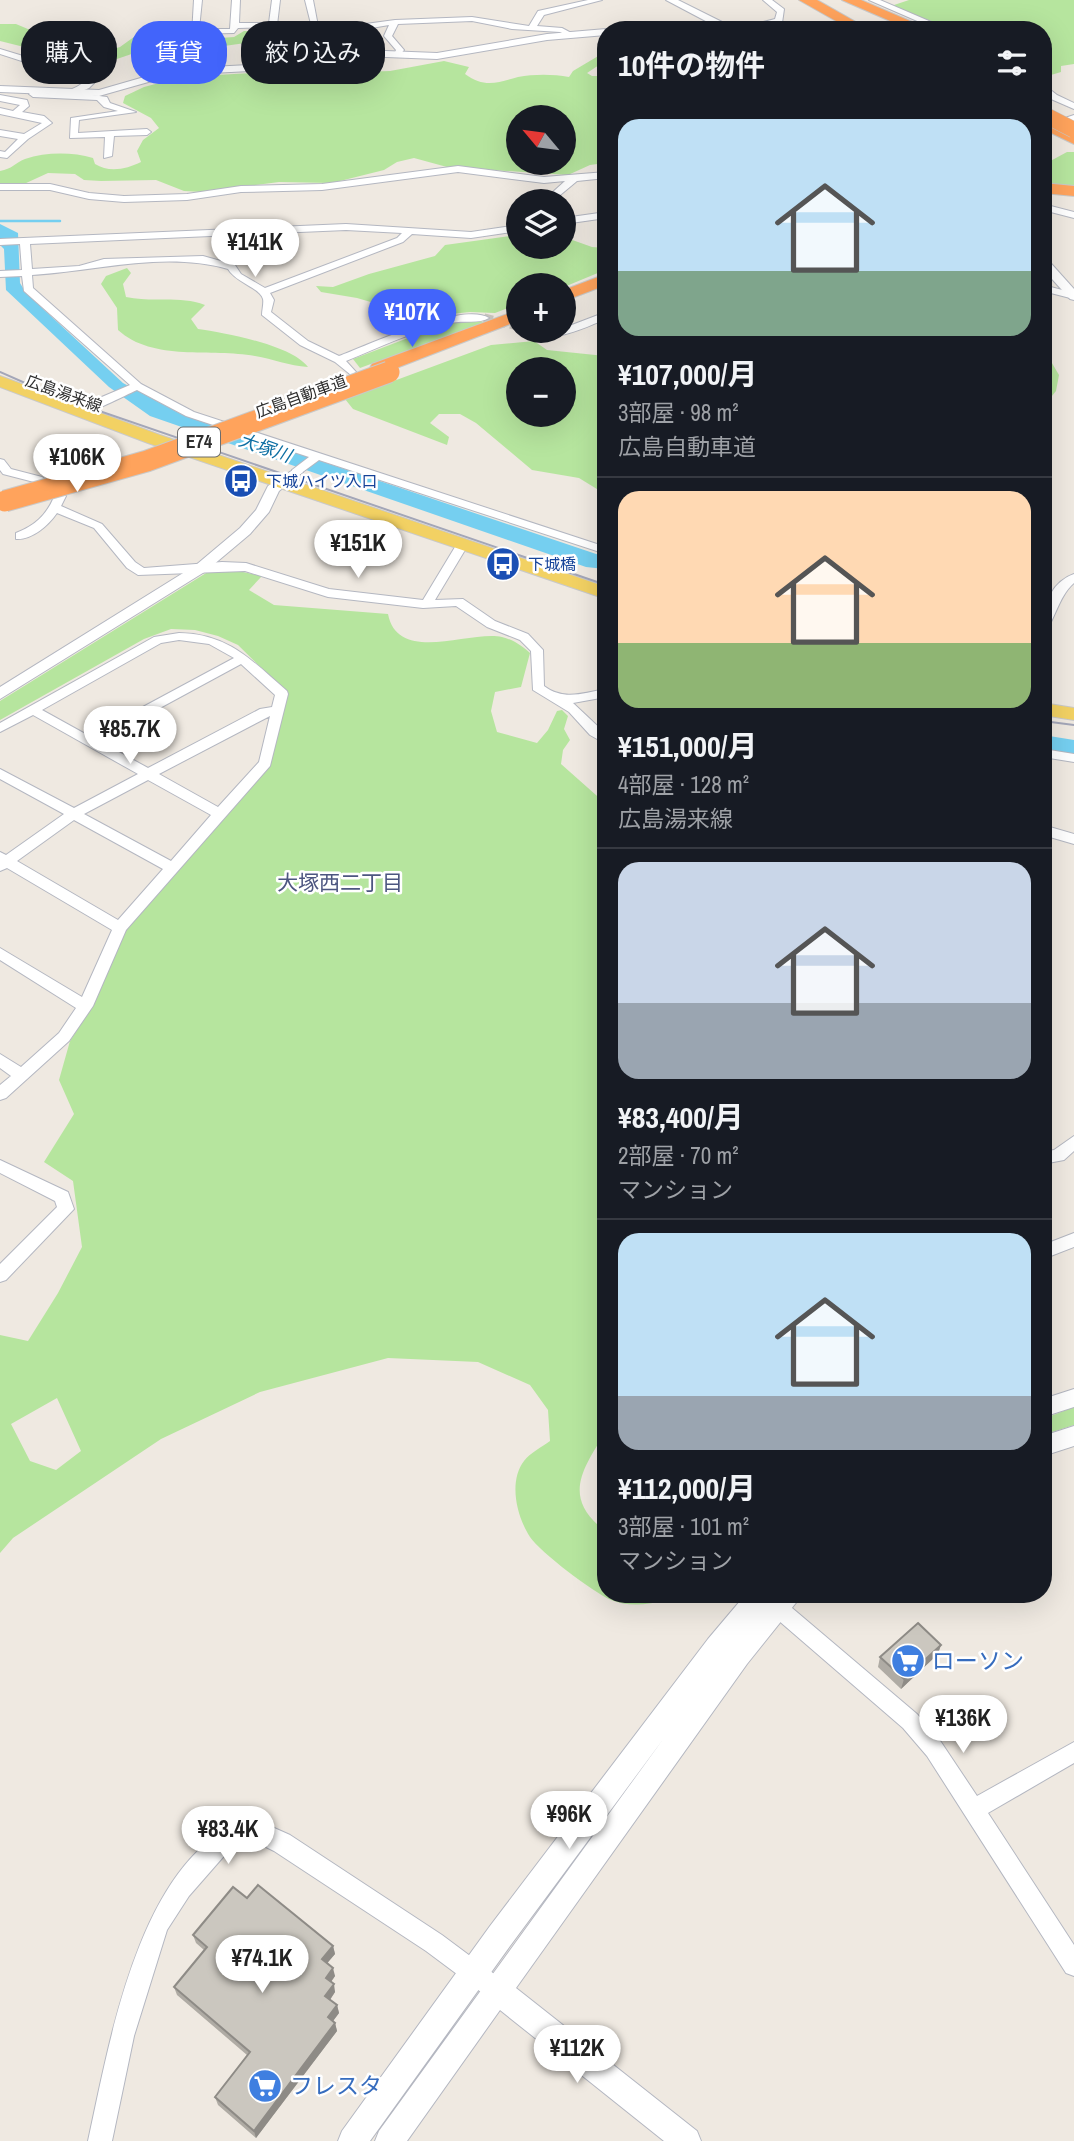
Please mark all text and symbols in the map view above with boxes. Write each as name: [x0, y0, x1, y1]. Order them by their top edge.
chip: 購入: [21, 21, 117, 84]
chip: 賃貸: [131, 21, 227, 84]
chip: 絞り込み: [241, 21, 385, 84]
icon: filters: [993, 44, 1031, 82]
text: 10件の物件: [618, 45, 765, 85]
north arrow: [506, 105, 576, 175]
map controls: [506, 105, 576, 427]
icon: home: [762, 165, 888, 291]
button: layers: [506, 189, 576, 259]
pin: ¥141K: [206, 219, 304, 279]
text: ¥141K: [227, 226, 283, 257]
button: +: [506, 273, 576, 343]
pin: ¥107K: [363, 290, 461, 349]
text: ¥107K: [384, 296, 440, 327]
text: ¥107,000/月: [618, 354, 757, 394]
button: −: [506, 357, 576, 427]
street label: 広島湯来線: [23, 369, 105, 417]
street label: 広島自動車道: [252, 369, 350, 423]
text: 3部屋 · 98 m²: [618, 397, 738, 428]
water label: 大塚川: [236, 427, 297, 469]
road number: E74: [178, 428, 220, 457]
text: 広島自動車道: [618, 431, 756, 462]
pin: ¥106K: [28, 434, 126, 494]
text: ¥106K: [49, 441, 105, 472]
bus stop icon: 下城ハイツ入口: [222, 462, 260, 500]
place label: 下城ハイツ入口: [266, 470, 378, 492]
pin: ¥151K: [309, 520, 407, 580]
text: ¥151K: [330, 527, 386, 558]
icon: home: [762, 537, 888, 663]
bus stop icon: 下城橋: [484, 545, 522, 583]
place label: 下城橋: [528, 553, 576, 575]
pin: ¥85.7K: [73, 706, 187, 766]
text: ¥85.7K: [100, 713, 160, 744]
text: ¥151,000/月: [618, 726, 757, 766]
text: 4部屋 · 128 m²: [618, 769, 749, 800]
text: 広島湯来線: [618, 803, 733, 834]
district label: 大塚西二丁目: [277, 868, 403, 897]
icon: home: [762, 908, 888, 1034]
text: ¥83,400/月: [618, 1097, 744, 1137]
text: 2部屋 · 70 m²: [618, 1140, 738, 1171]
text: マンション: [618, 1174, 733, 1205]
icon: home: [762, 1279, 888, 1405]
text: ¥112,000/月: [618, 1468, 756, 1508]
text: 3部屋 · 101 m²: [618, 1511, 749, 1542]
text: マンション: [618, 1545, 733, 1576]
supermarket icon: ローソン: [889, 1642, 927, 1680]
place label: ローソン: [932, 1645, 1024, 1676]
pin: ¥136K: [914, 1696, 1012, 1755]
text: ¥136K: [935, 1702, 991, 1733]
pin: ¥96K: [528, 1792, 610, 1851]
text: ¥96K: [546, 1798, 592, 1829]
pin: ¥83.4K: [171, 1806, 285, 1866]
text: ¥83.4K: [198, 1813, 258, 1844]
pin: ¥74.1K: [205, 1936, 319, 1995]
text: ¥74.1K: [232, 1942, 292, 1973]
pin: ¥112K: [528, 2025, 626, 2085]
text: ¥112K: [550, 2032, 604, 2063]
supermarket icon: フレスタ: [246, 2067, 284, 2105]
place label: フレスタ: [290, 2070, 382, 2101]

